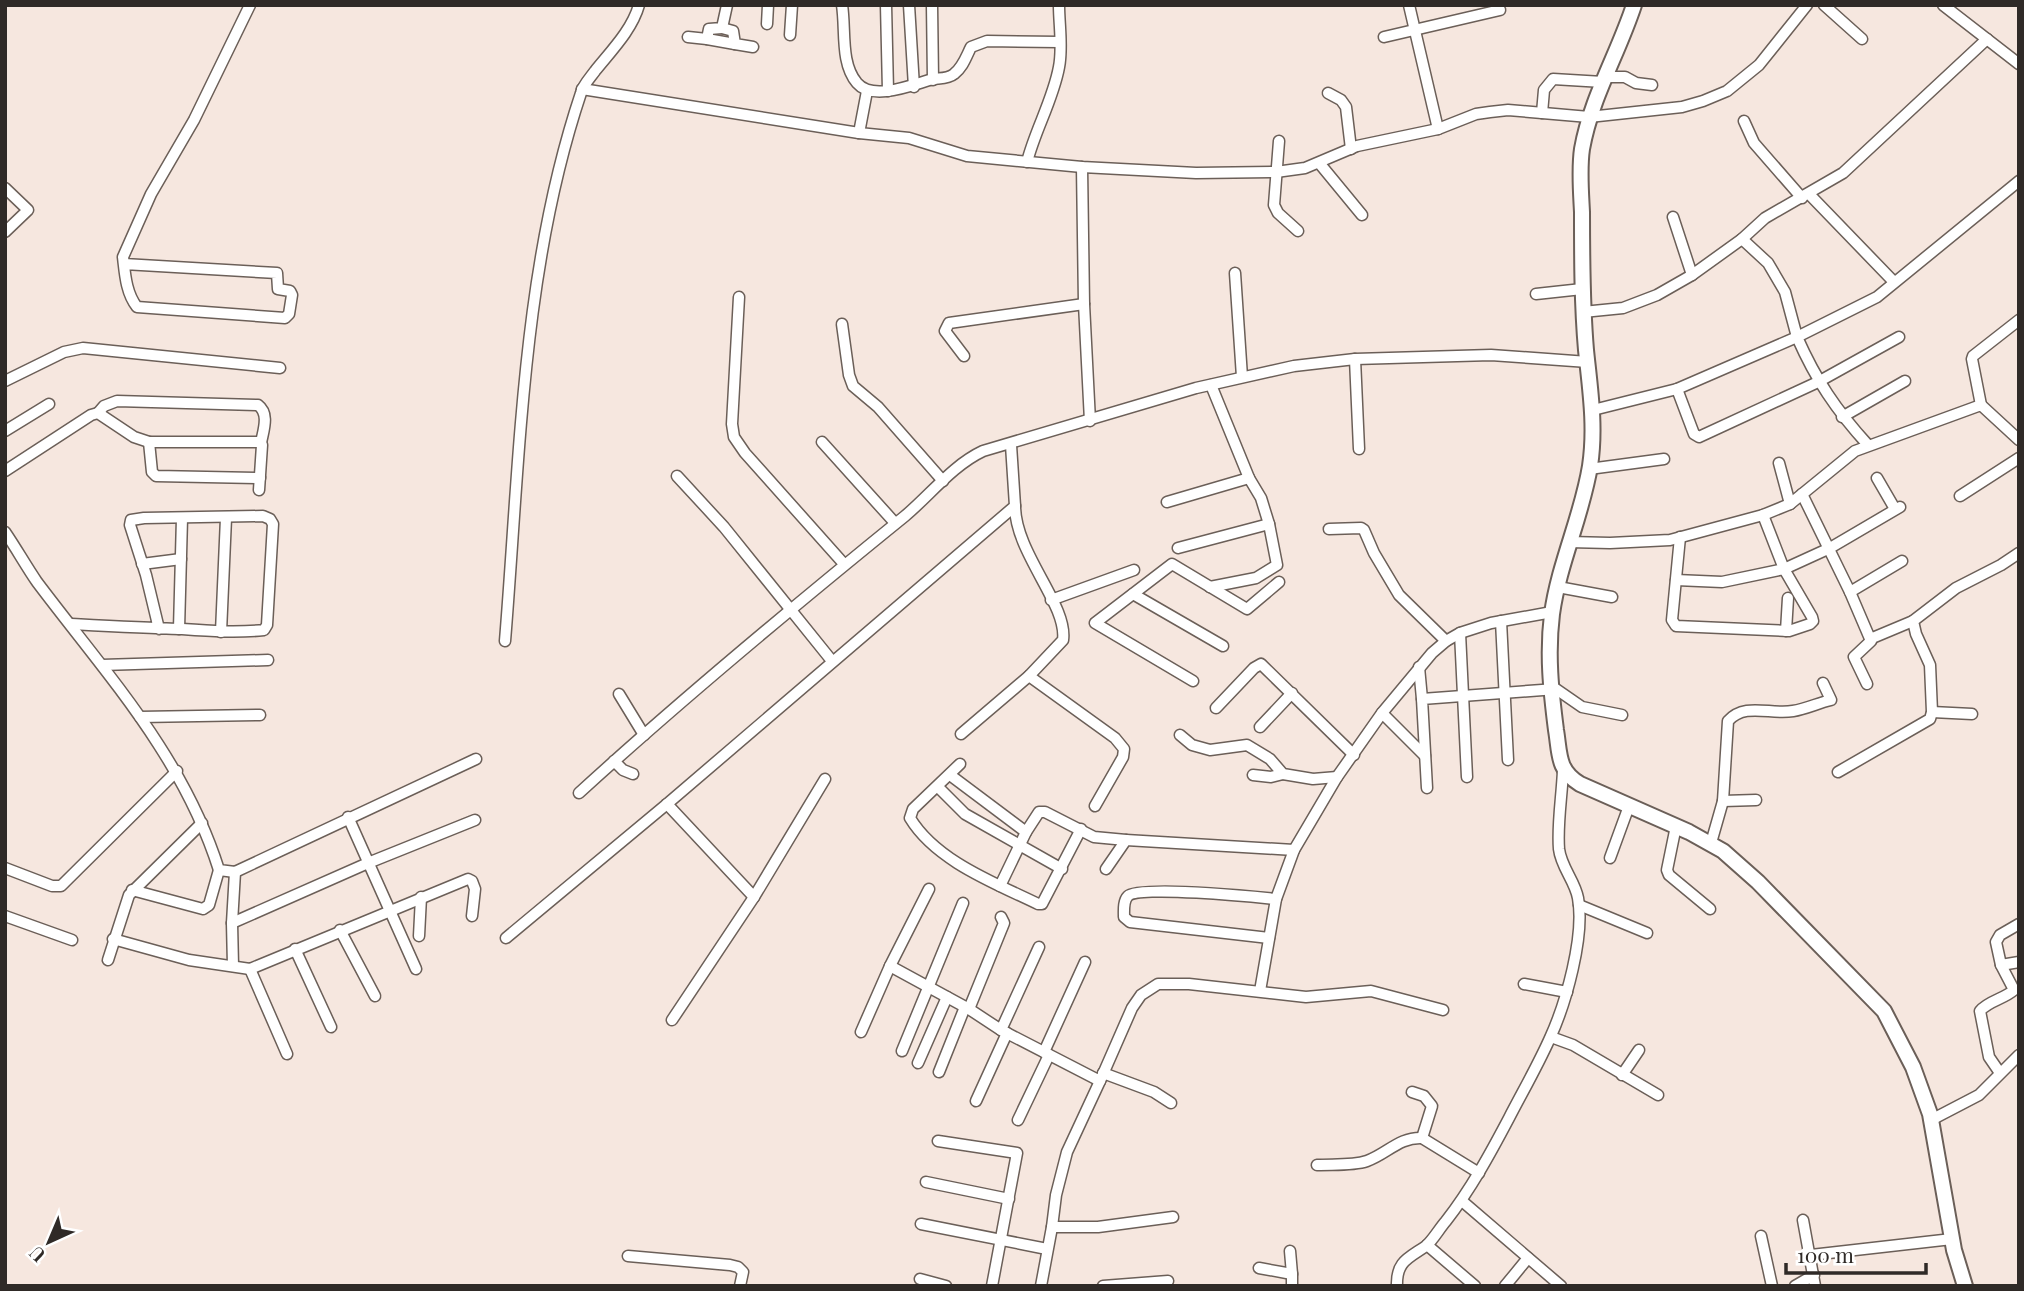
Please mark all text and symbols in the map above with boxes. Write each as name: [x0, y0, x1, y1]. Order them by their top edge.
north arrow: [14, 1207, 84, 1277]
scale bar: [1786, 1232, 1926, 1276]
text: 100 m: [1797, 1240, 1854, 1268]
text: U: [23, 1241, 50, 1269]

